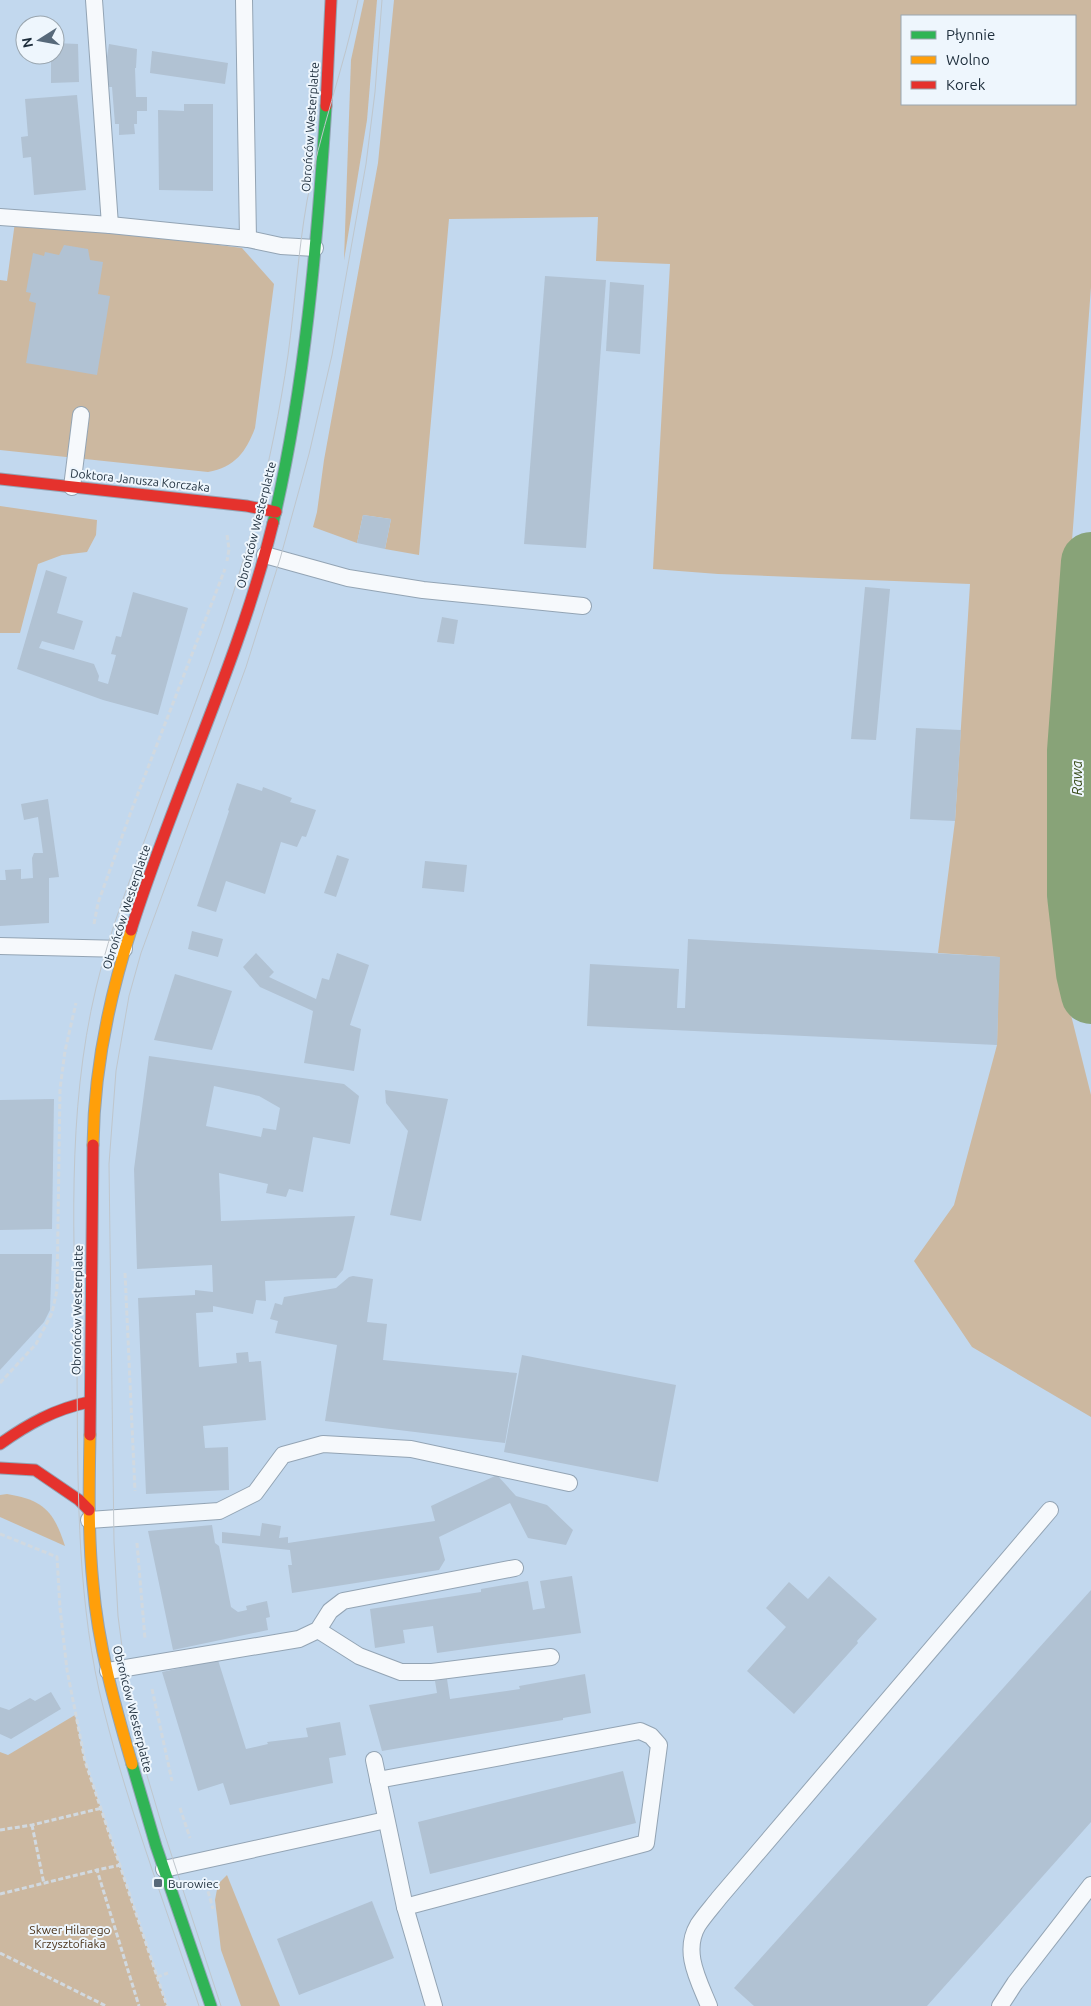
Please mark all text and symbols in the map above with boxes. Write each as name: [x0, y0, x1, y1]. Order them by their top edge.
north arrow: [15, 15, 65, 65]
legend: [901, 15, 1076, 105]
text: Płynnie: [946, 26, 995, 43]
text: N: [18, 36, 36, 49]
text: Wolno: [946, 51, 990, 68]
street label: Obrońców Westerplatte: [299, 62, 321, 192]
text: Korek: [946, 76, 986, 93]
street label: Obrońców Westerplatte: [234, 460, 278, 590]
street label: Doktora Janusza Korczaka: [70, 466, 210, 494]
water label: Rawa: [1069, 760, 1085, 795]
street label: Obrońców Westerplatte: [100, 843, 152, 971]
street label: Obrońców Westerplatte: [69, 1245, 85, 1375]
street label: Obrońców Westerplatte: [111, 1644, 155, 1774]
marker: Burowiec: [152, 1877, 164, 1889]
place label: Burowiec: [168, 1877, 219, 1890]
park label: Skwer Hilarego Krzysztofiaka: [29, 1923, 111, 1950]

